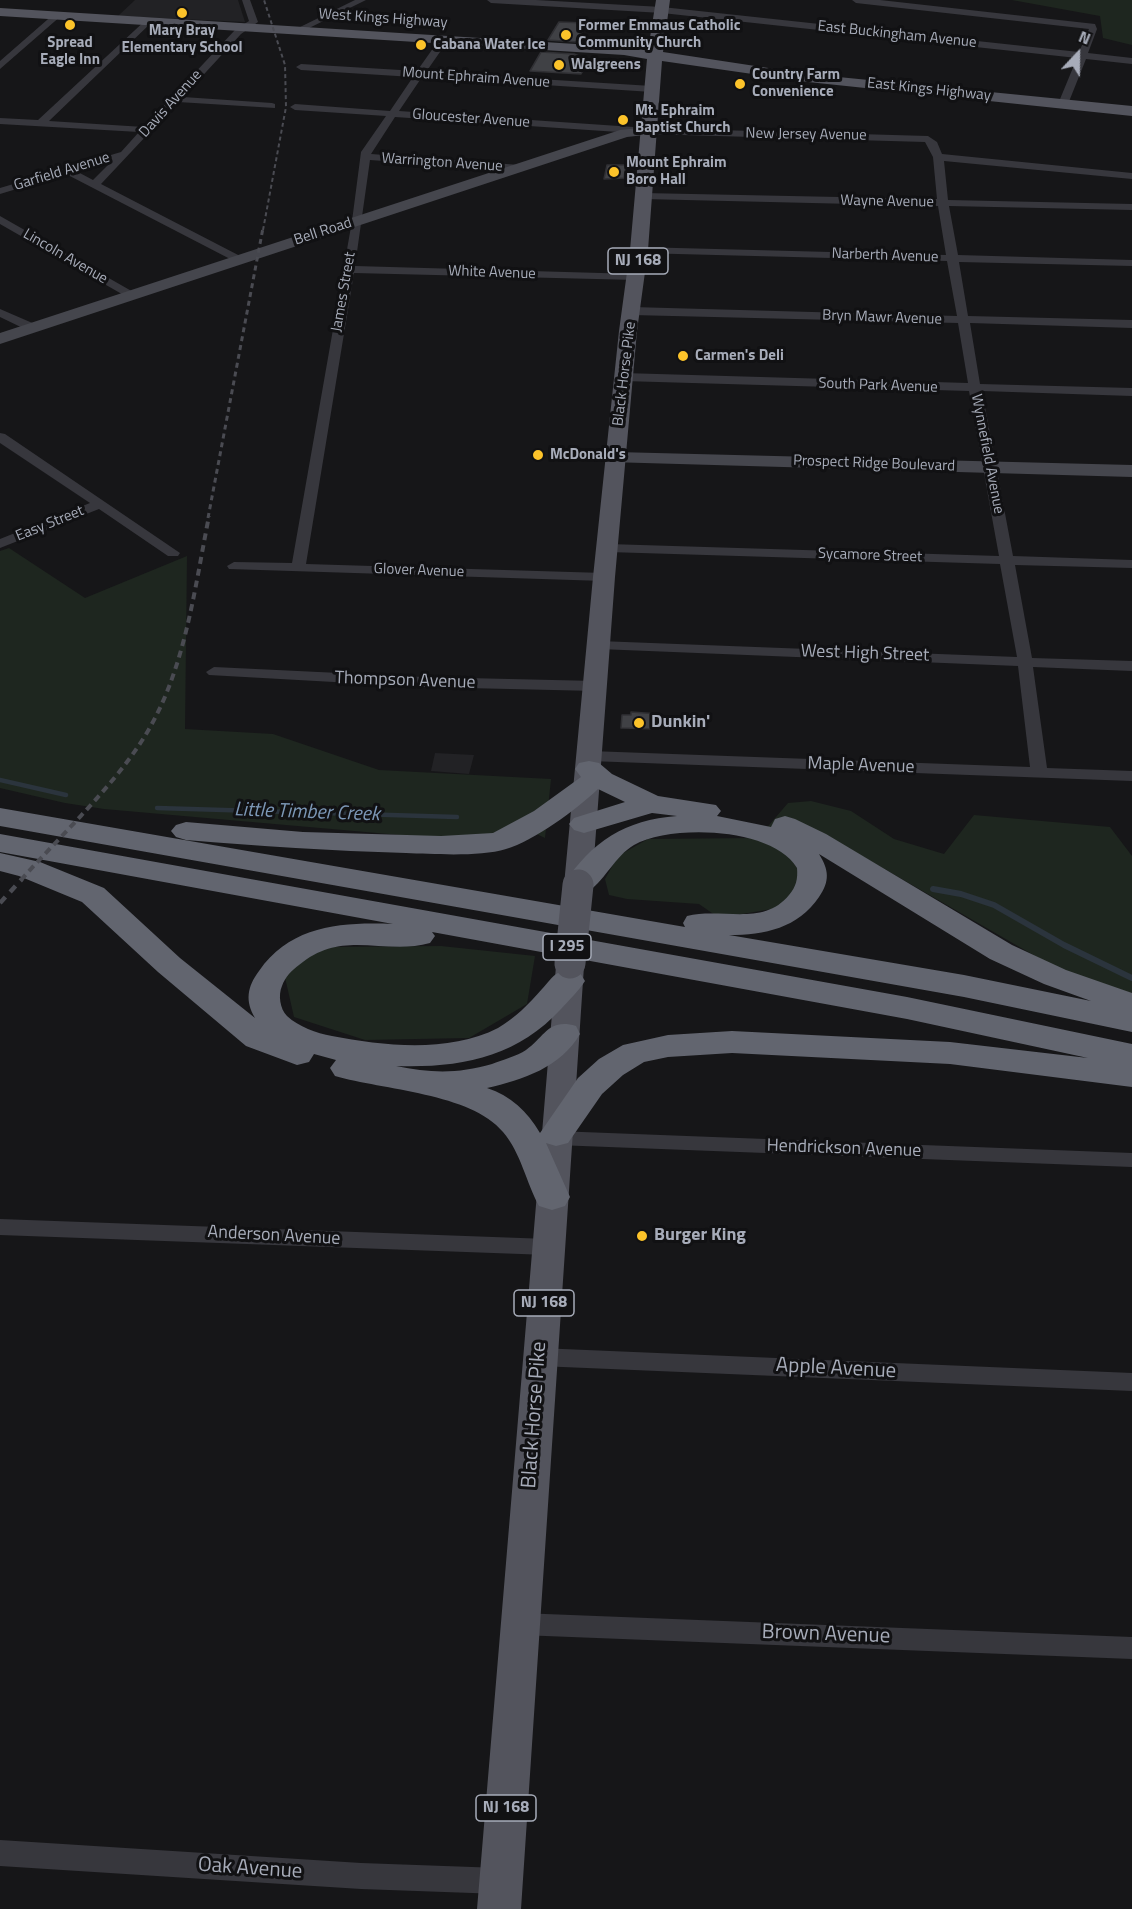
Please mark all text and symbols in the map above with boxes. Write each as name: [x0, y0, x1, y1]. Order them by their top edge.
marker: Mary Bray Elementary School: [175, 6, 189, 20]
street label: West Kings Highway: [318, 6, 448, 32]
place label: Former Emmaus Catholic Community Church: [578, 17, 740, 52]
marker: Spread Eagle Inn: [63, 18, 77, 32]
street label: East Buckingham Avenue: [817, 18, 977, 52]
place label: Mary Bray Elementary School: [121, 22, 243, 57]
north arrow: [1048, 24, 1108, 84]
text: N: [1075, 24, 1094, 51]
marker: Former Emmaus Catholic Community Church: [559, 28, 573, 42]
place label: Spread Eagle Inn: [40, 34, 100, 69]
place label: Cabana Water Ice: [433, 36, 546, 54]
marker: Cabana Water Ice: [414, 38, 428, 52]
place label: Walgreens: [571, 56, 641, 74]
marker: Walgreens: [552, 58, 566, 72]
street label: Mount Ephraim Avenue: [402, 64, 550, 92]
street label: Davis Avenue: [136, 66, 206, 142]
place label: Country Farm Convenience: [752, 66, 840, 101]
street label: East Kings Highway: [866, 75, 992, 105]
marker: Country Farm Convenience: [733, 77, 747, 91]
place label: Mt. Ephraim Baptist Church: [635, 102, 730, 137]
street label: Gloucester Avenue: [412, 106, 530, 132]
marker: Mt. Ephraim Baptist Church: [616, 113, 630, 127]
street label: New Jersey Avenue: [745, 125, 867, 145]
street label: Garfield Avenue: [12, 149, 112, 195]
street label: Warrington Avenue: [381, 150, 503, 176]
place label: Mount Ephraim Boro Hall: [626, 154, 727, 189]
marker: Mount Ephraim Boro Hall: [607, 165, 621, 179]
street label: Wayne Avenue: [840, 192, 934, 212]
street label: Bell Road: [292, 214, 354, 250]
street label: Lincoln Avenue: [20, 226, 110, 288]
street label: Narberth Avenue: [831, 245, 939, 267]
road number: NJ 168: [608, 248, 668, 274]
street label: James Street: [328, 251, 360, 333]
street label: White Avenue: [448, 262, 536, 284]
street label: Bryn Mawr Avenue: [822, 307, 942, 329]
street label: Black Horse Pike: [610, 321, 640, 427]
place label: Carmen's Deli: [695, 347, 784, 365]
marker: Carmen's Deli: [676, 349, 690, 363]
street label: South Park Avenue: [818, 375, 938, 397]
street label: Wynnefield Avenue: [967, 393, 1007, 515]
place label: McDonald's: [550, 446, 626, 464]
marker: McDonald's: [531, 448, 545, 462]
street label: Prospect Ridge Boulevard: [793, 452, 955, 476]
street label: Easy Street: [13, 502, 87, 546]
street label: Sycamore Street: [818, 545, 922, 567]
street label: Glover Avenue: [373, 560, 465, 582]
street label: West High Street: [800, 641, 930, 667]
street label: Thompson Avenue: [334, 668, 476, 694]
place label: Dunkin': [651, 712, 710, 734]
marker: Dunkin': [632, 716, 646, 730]
street label: Maple Avenue: [807, 753, 915, 779]
water label: Little Timber Creek: [234, 798, 380, 828]
road number: I 295: [543, 934, 591, 960]
street label: Hendrickson Avenue: [766, 1136, 922, 1162]
street label: Anderson Avenue: [207, 1222, 341, 1250]
place label: Burger King: [654, 1225, 746, 1247]
marker: Burger King: [635, 1229, 649, 1243]
road number: NJ 168: [514, 1290, 574, 1316]
street label: Black Horse Pike: [517, 1341, 553, 1489]
street label: Apple Avenue: [775, 1353, 897, 1385]
street label: Brown Avenue: [761, 1620, 891, 1650]
road number: NJ 168: [476, 1795, 536, 1821]
street label: Oak Avenue: [197, 1853, 303, 1885]

